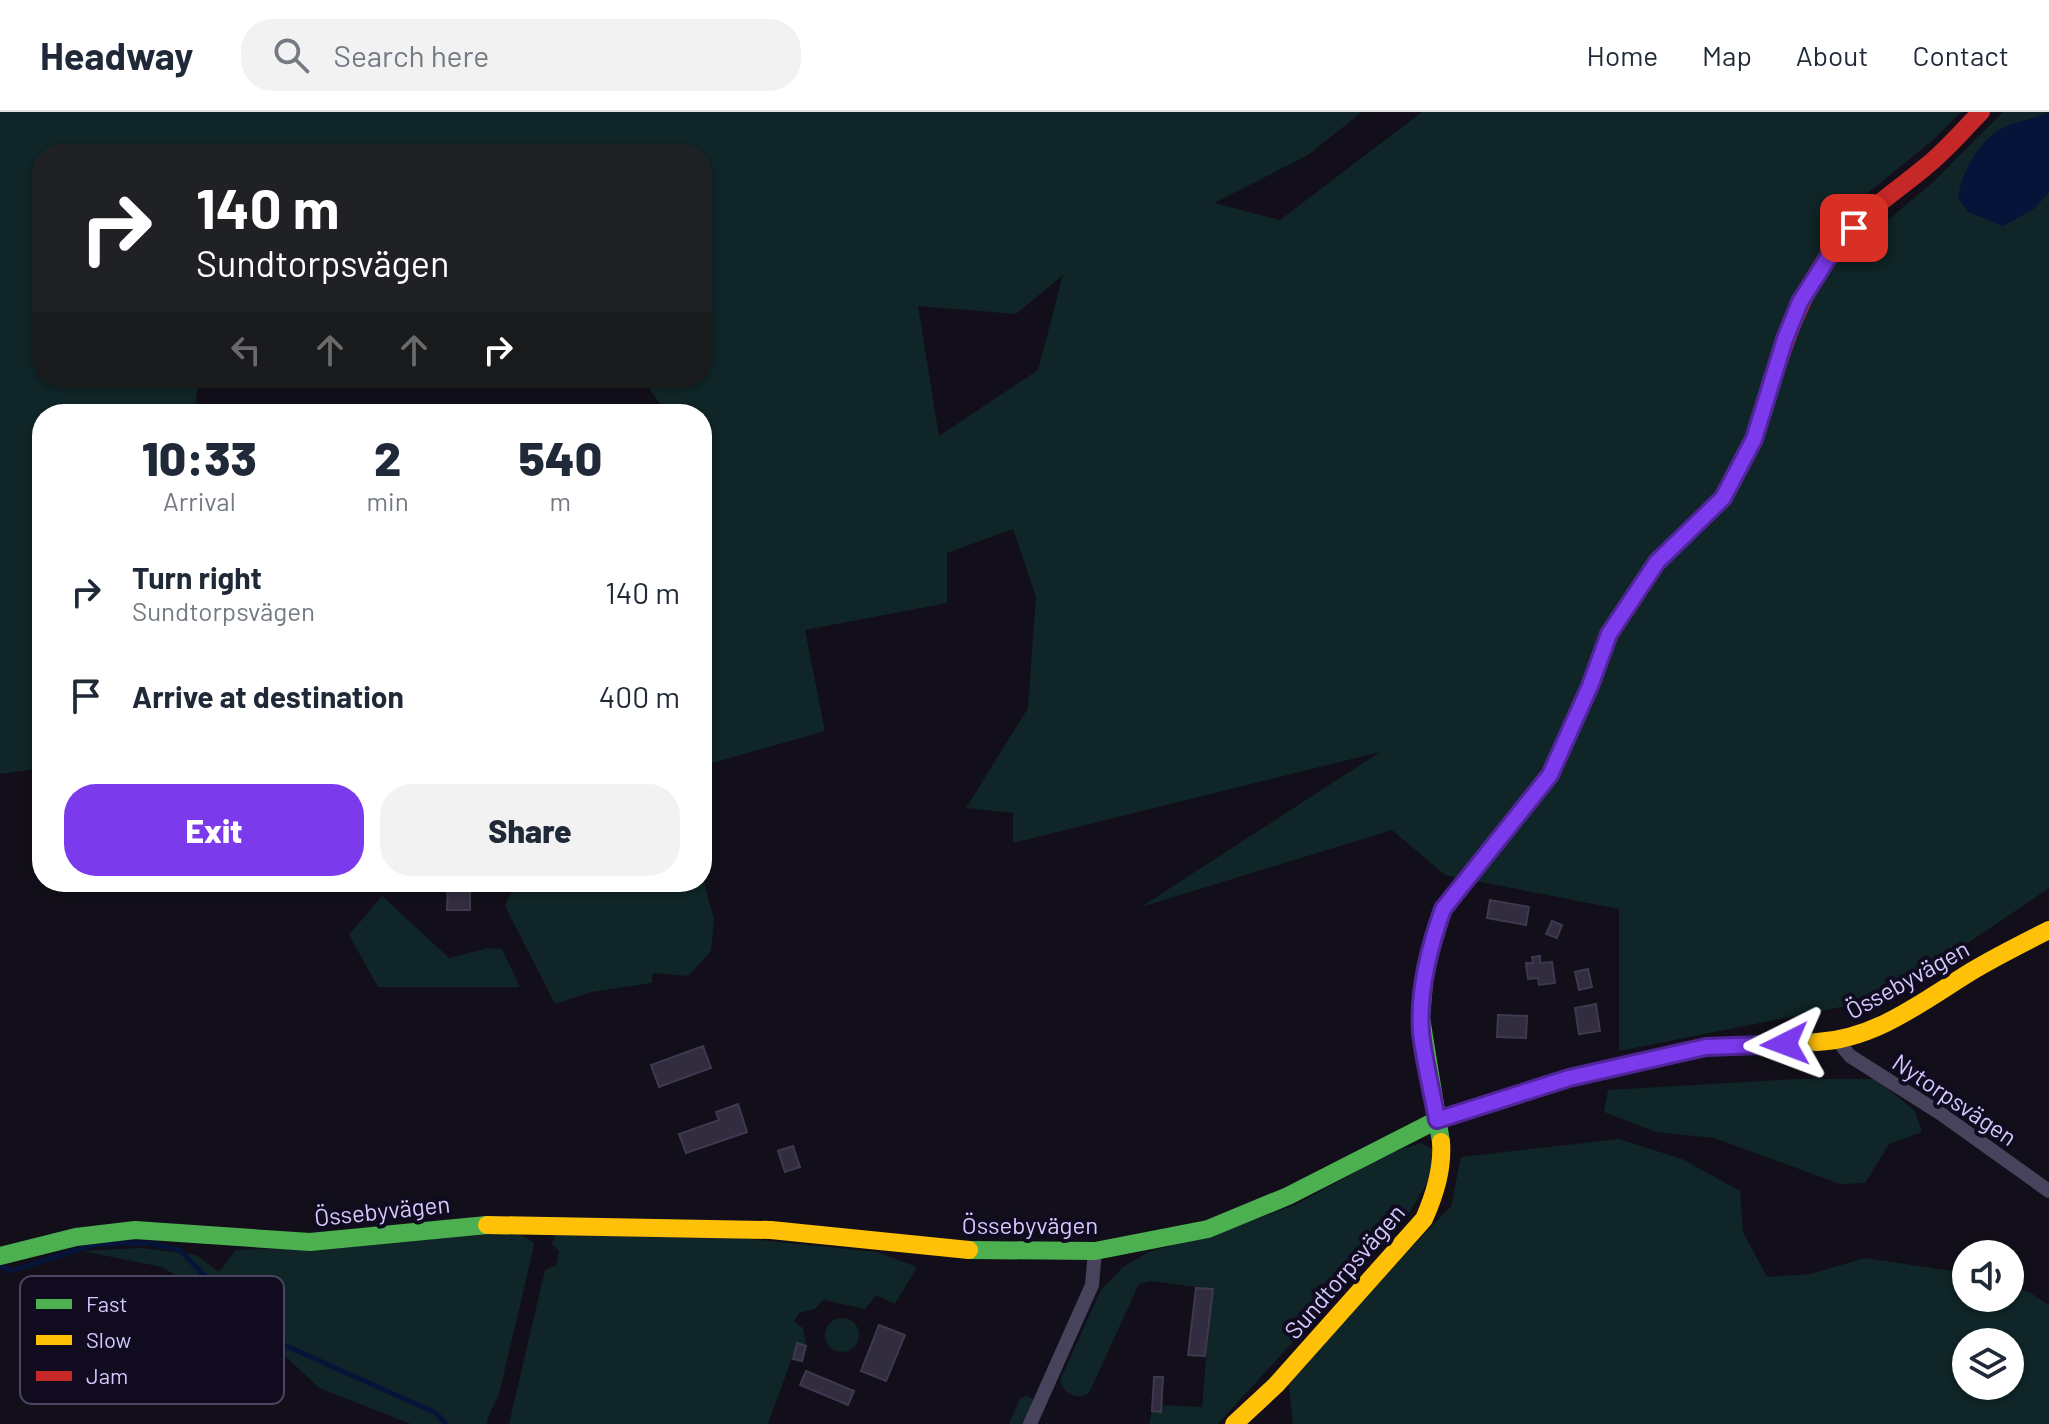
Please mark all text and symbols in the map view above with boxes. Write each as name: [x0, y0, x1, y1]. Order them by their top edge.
search box: [241, 19, 801, 91]
text: Headway: [40, 32, 193, 78]
icon: search: [269, 33, 313, 77]
text: Search here: [333, 37, 489, 73]
text: Home: [1587, 38, 1658, 72]
text: Map: [1702, 38, 1752, 72]
text: About: [1796, 38, 1868, 72]
text: Contact: [1912, 38, 2009, 72]
text: 140 m: [196, 173, 340, 240]
icon: right: [64, 176, 168, 280]
pin: [1820, 194, 1888, 262]
icon: arrive: [1832, 206, 1876, 250]
text: Sundtorpsvägen: [196, 241, 449, 284]
icon: left: [224, 328, 268, 372]
icon: ahead: [308, 328, 352, 372]
icon: ahead: [392, 328, 436, 372]
icon: right: [476, 328, 520, 372]
text: 10:33: [142, 428, 257, 486]
text: 2: [374, 428, 401, 486]
text: 540: [519, 428, 602, 486]
text: Arrival: [163, 485, 236, 516]
text: min: [367, 485, 409, 516]
text: m: [550, 485, 571, 516]
text: Turn right: [132, 559, 262, 595]
icon: right: [64, 570, 108, 614]
text: 140 m: [605, 574, 680, 610]
text: Sundtorpsvägen: [132, 595, 315, 626]
icon: arrive: [64, 674, 108, 718]
text: Arrive at destination: [132, 678, 404, 714]
text: 400 m: [599, 678, 680, 714]
button: Exit: [64, 784, 364, 876]
button: Share: [380, 784, 680, 876]
street label: Össebyvägen: [1840, 933, 1974, 1025]
position arrow: [1743, 1002, 1827, 1086]
street label: Nytorpsvägen: [1887, 1047, 2023, 1151]
street label: Össebyvägen: [313, 1188, 451, 1232]
street label: Sundtorpsvägen: [1278, 1198, 1410, 1344]
street label: Össebyvägen: [962, 1210, 1098, 1239]
map controls: [1952, 1240, 2024, 1400]
button: sound: [1952, 1240, 2024, 1312]
legend: [20, 1276, 284, 1404]
text: Fast: [86, 1290, 128, 1316]
text: Slow: [86, 1326, 131, 1352]
button: layers: [1952, 1328, 2024, 1400]
text: Jam: [86, 1362, 128, 1388]

